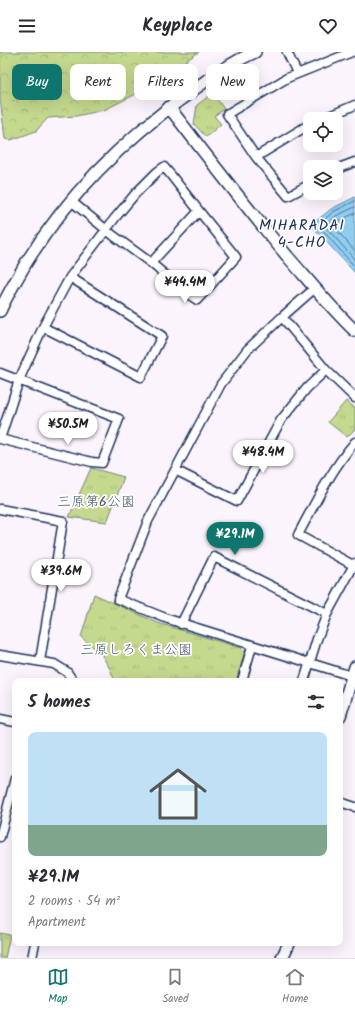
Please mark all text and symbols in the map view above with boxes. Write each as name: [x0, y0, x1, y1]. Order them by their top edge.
text: Keyplace: [142, 12, 213, 41]
icon: menu: [16, 15, 38, 37]
icon: heart: [317, 15, 339, 37]
chip: Buy: [12, 64, 62, 100]
chip: Rent: [70, 64, 126, 100]
chip: Filters: [134, 64, 198, 100]
chip: New: [206, 64, 259, 100]
map controls: [303, 112, 343, 200]
button: locate: [303, 112, 343, 152]
button: layers: [303, 160, 343, 200]
district label: MIHARADAI 4-CHO: [259, 214, 345, 255]
pin: ¥44.4M: [152, 270, 218, 304]
text: ¥44.4M: [164, 272, 206, 293]
pin: ¥50.5M: [35, 412, 101, 446]
text: ¥50.5M: [48, 414, 88, 435]
pin: ¥48.4M: [230, 440, 296, 474]
text: ¥48.4M: [242, 442, 284, 463]
park label: 三原第6公園: [57, 491, 135, 513]
pin: ¥29.1M: [202, 522, 268, 556]
text: ¥29.1M: [216, 524, 255, 545]
pin: ¥39.6M: [28, 559, 94, 593]
text: ¥39.6M: [40, 561, 82, 582]
park label: 三原しろくま公園: [80, 639, 192, 661]
text: 5 homes: [28, 689, 91, 716]
icon: filters: [305, 691, 327, 713]
icon: home: [142, 758, 214, 830]
text: ¥29.1M: [28, 864, 79, 891]
text: 2 rooms · 54 m²: [28, 891, 120, 912]
text: Apartment: [28, 912, 86, 933]
tab: Map: [47, 966, 69, 1008]
tab: Saved: [162, 966, 189, 1008]
tab: Home: [282, 966, 308, 1008]

